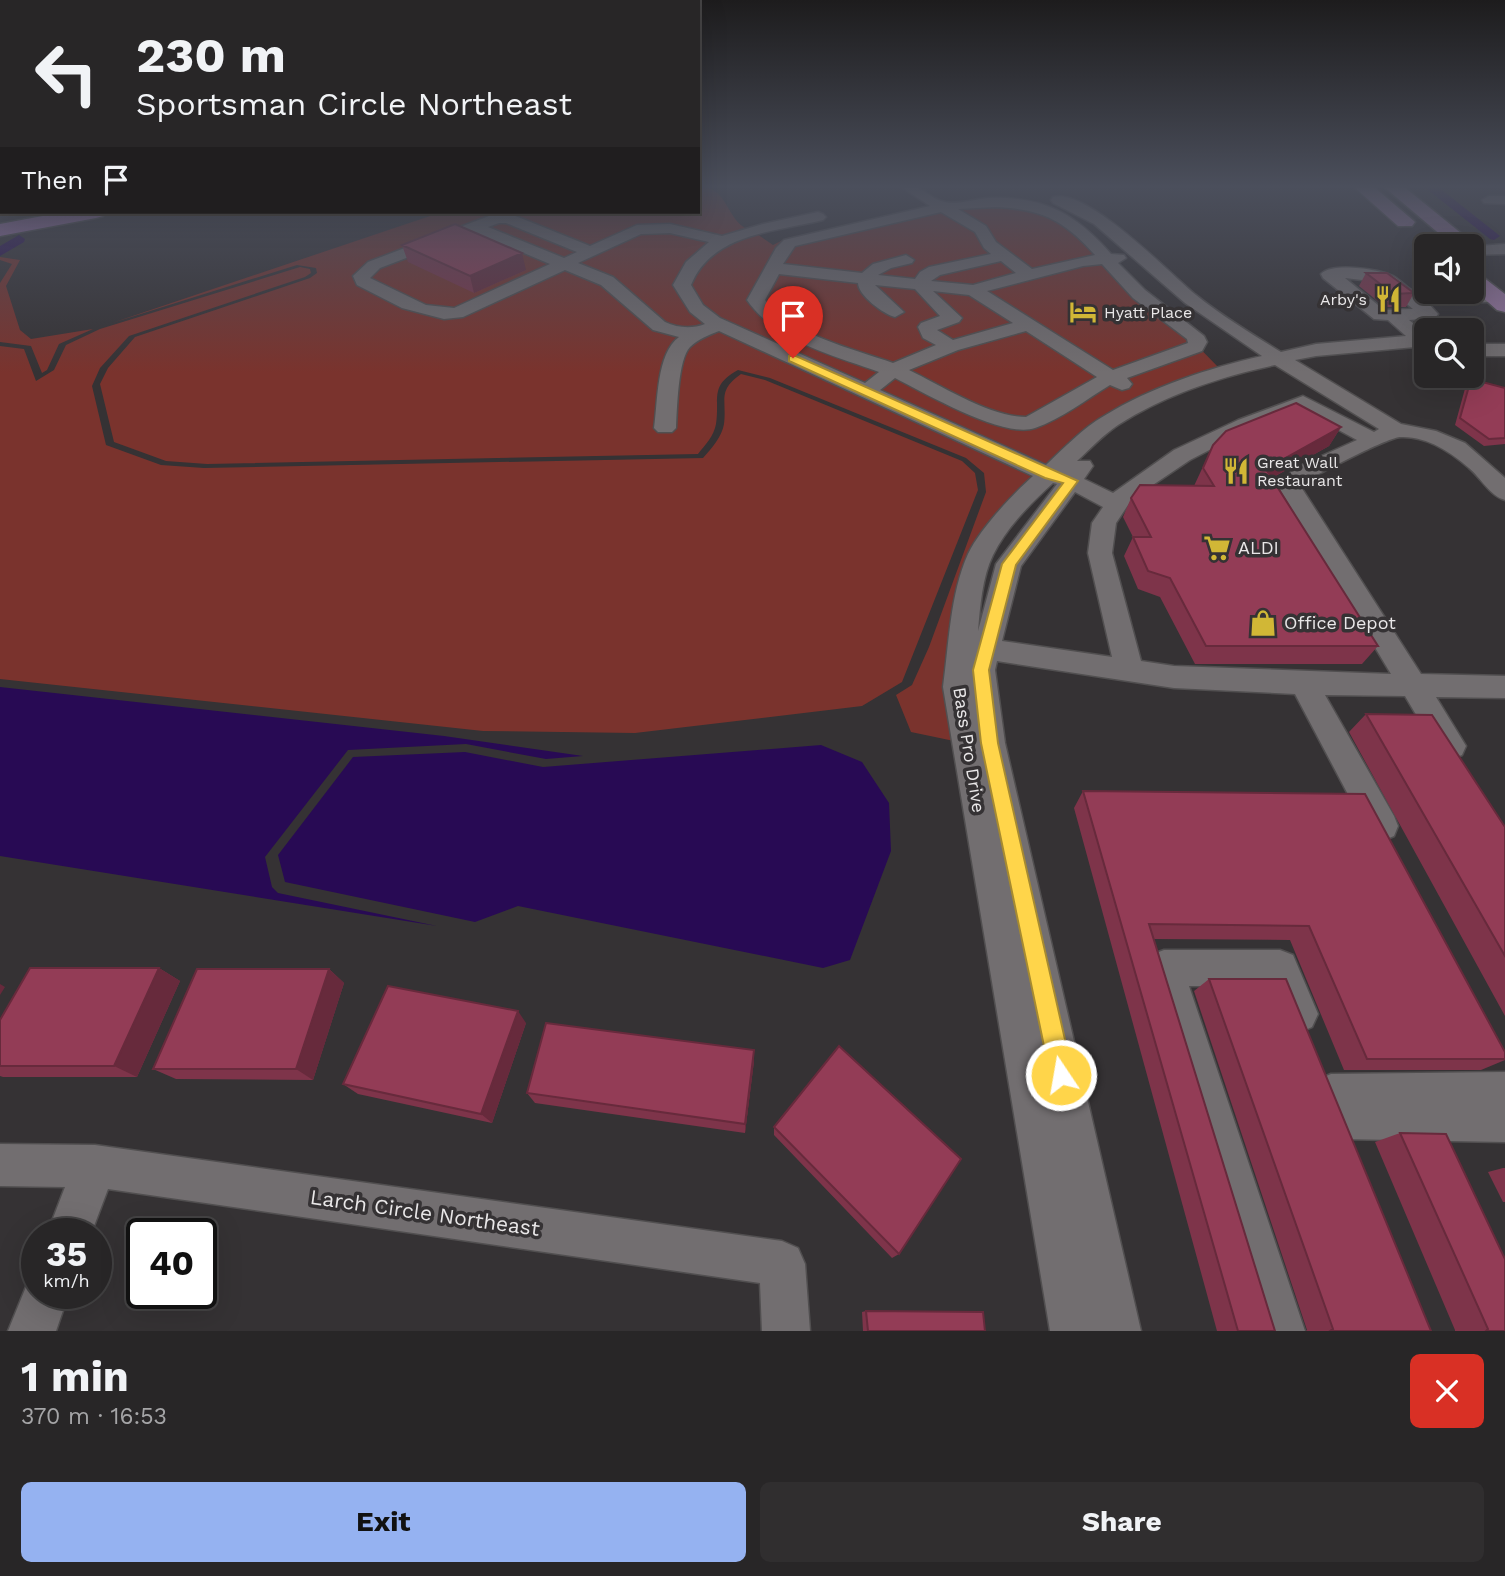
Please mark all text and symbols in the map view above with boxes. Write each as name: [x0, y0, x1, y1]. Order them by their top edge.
text: 230 m: [136, 26, 286, 84]
icon: left: [21, 28, 112, 119]
text: Sportsman Circle Northeast: [136, 85, 572, 123]
icon: arrive: [97, 161, 135, 199]
text: Then: [21, 165, 83, 195]
map controls: [1414, 234, 1484, 388]
button: sound: [1414, 234, 1484, 304]
restaurant icon: Arby's: [1373, 284, 1403, 314]
pin: [763, 286, 823, 358]
place label: Arby's: [1320, 290, 1367, 309]
icon: arrive: [774, 297, 812, 335]
hotel icon: Hyatt Place: [1068, 297, 1098, 327]
place label: Hyatt Place: [1104, 303, 1192, 322]
button: search: [1414, 318, 1484, 388]
place label: Great Wall Restaurant: [1257, 453, 1343, 490]
restaurant icon: Great Wall Restaurant: [1221, 456, 1251, 486]
supermarket icon: ALDI: [1202, 533, 1232, 563]
place label: ALDI: [1238, 537, 1279, 558]
shop icon: Office Depot: [1248, 608, 1278, 638]
place label: Office Depot: [1284, 612, 1396, 633]
street label: Bass Pro Drive: [949, 686, 990, 814]
position arrow: [1024, 1038, 1098, 1112]
street label: Larch Circle Northeast: [309, 1184, 542, 1241]
speed limit sign: 40: [126, 1218, 217, 1309]
text: 35: [46, 1233, 87, 1275]
text: km/h: [43, 1270, 90, 1291]
text: 1 min: [21, 1352, 129, 1401]
button: close: [1410, 1354, 1484, 1428]
text: 370 m · 16:53: [21, 1403, 167, 1430]
button: Exit: [21, 1482, 746, 1562]
button: Share: [760, 1482, 1484, 1562]

